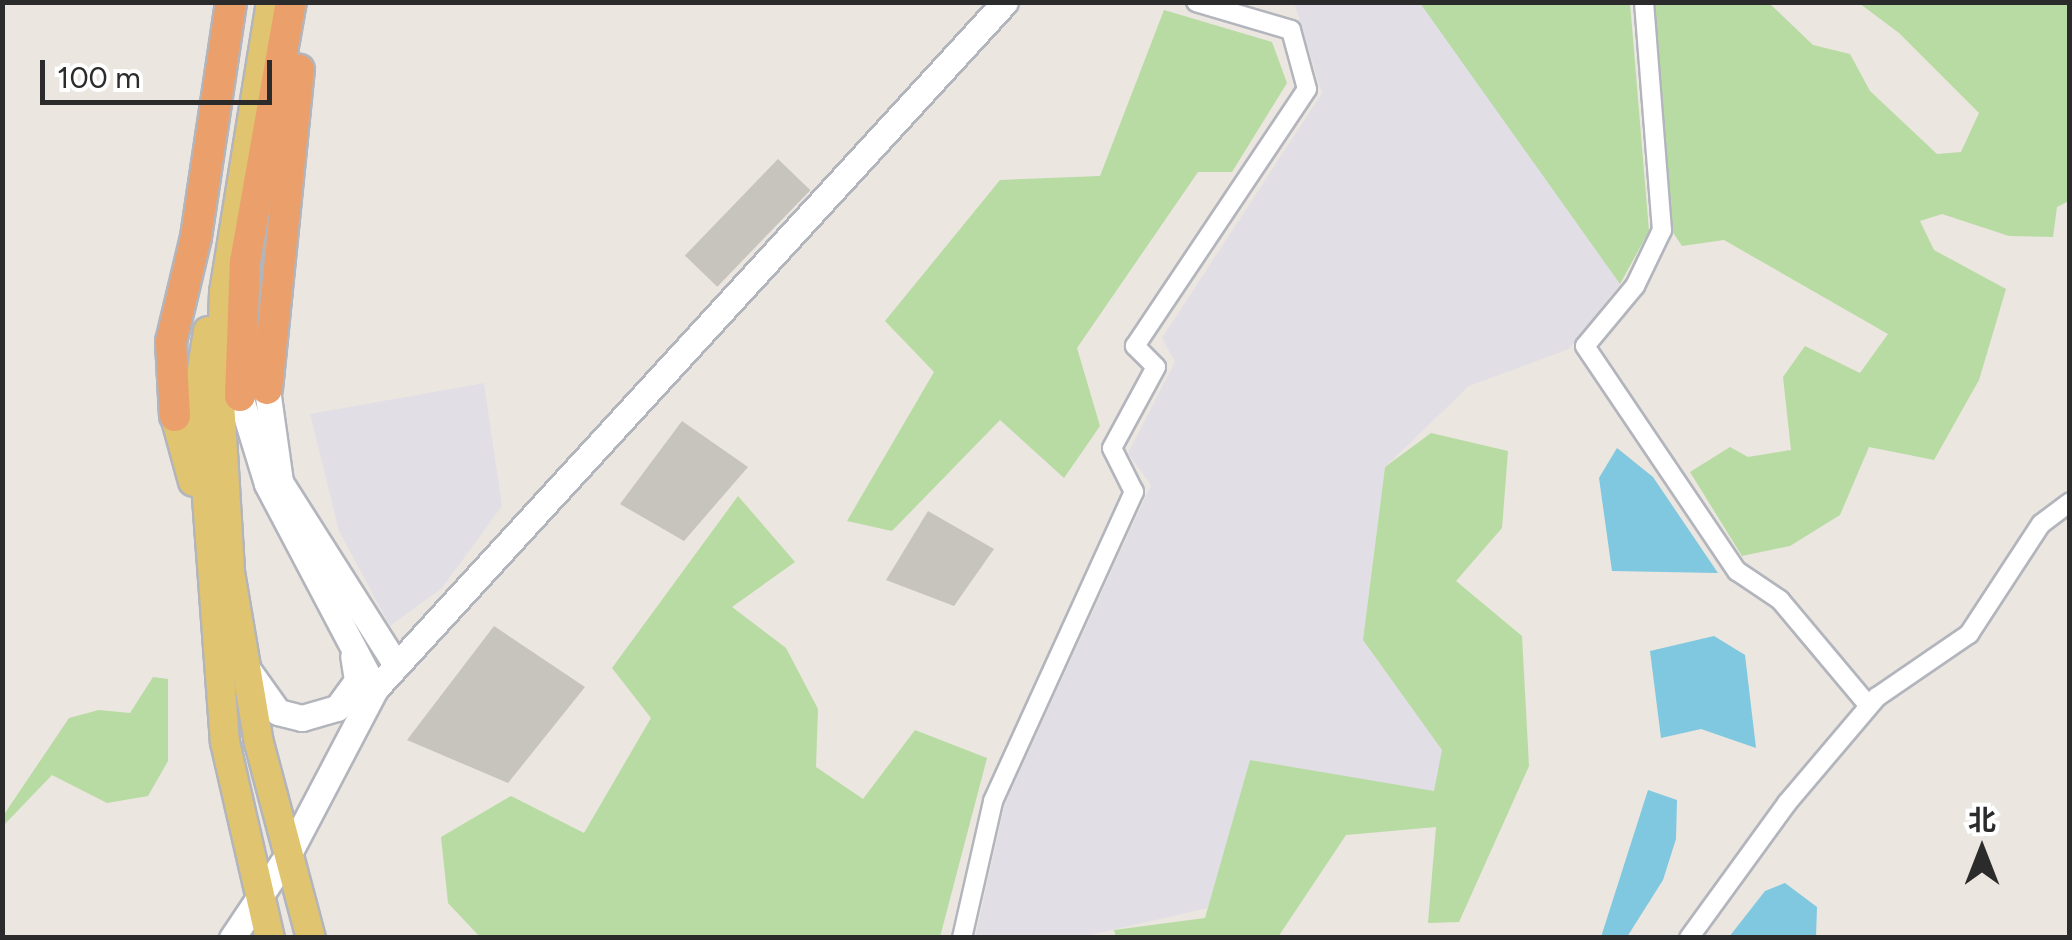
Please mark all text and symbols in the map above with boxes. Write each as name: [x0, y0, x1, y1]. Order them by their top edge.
scale bar: [45, 40, 278, 102]
text: 100 m: [57, 59, 141, 96]
north arrow: [1932, 800, 2032, 900]
text: 北: [1968, 803, 1996, 837]

